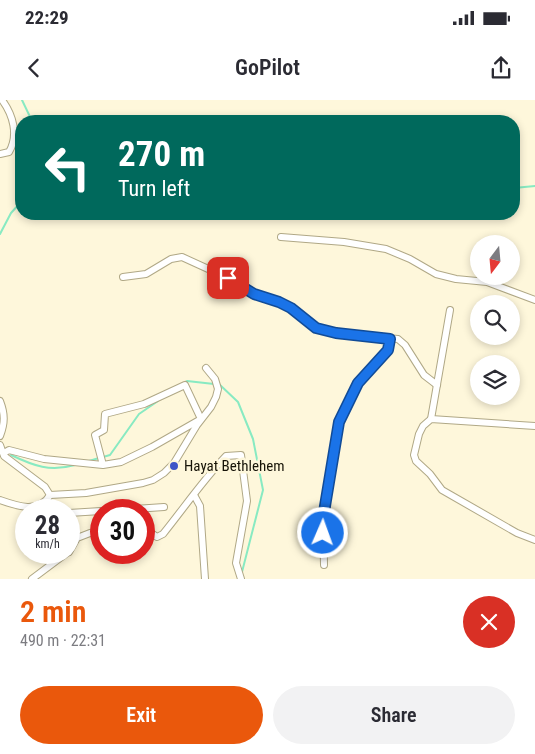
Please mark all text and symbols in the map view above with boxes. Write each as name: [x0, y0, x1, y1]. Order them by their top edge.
text: 22:29: [25, 6, 69, 29]
icon: back: [20, 54, 48, 82]
icon: share: [487, 54, 515, 82]
text: GoPilot: [235, 55, 300, 80]
text: 270 m: [118, 134, 205, 175]
icon: left: [35, 135, 100, 200]
text: Turn left: [118, 176, 190, 201]
north arrow: [470, 235, 520, 285]
map controls: [470, 235, 520, 405]
pin: [207, 257, 249, 299]
icon: arrive: [214, 264, 242, 292]
button: search: [470, 295, 520, 345]
button: layers: [470, 355, 520, 405]
place label: Hayat Bethlehem: [184, 457, 285, 475]
marker: Hayat Bethlehem: [168, 460, 180, 472]
speed limit sign: 30: [90, 499, 155, 564]
position arrow: [296, 506, 348, 558]
text: 28: [35, 511, 60, 540]
text: km/h: [35, 537, 60, 551]
text: 2 min: [20, 594, 86, 629]
button: close: [463, 596, 515, 648]
text: 490 m · 22:31: [20, 631, 106, 650]
button: Exit: [20, 686, 263, 744]
button: Share: [273, 686, 515, 744]

